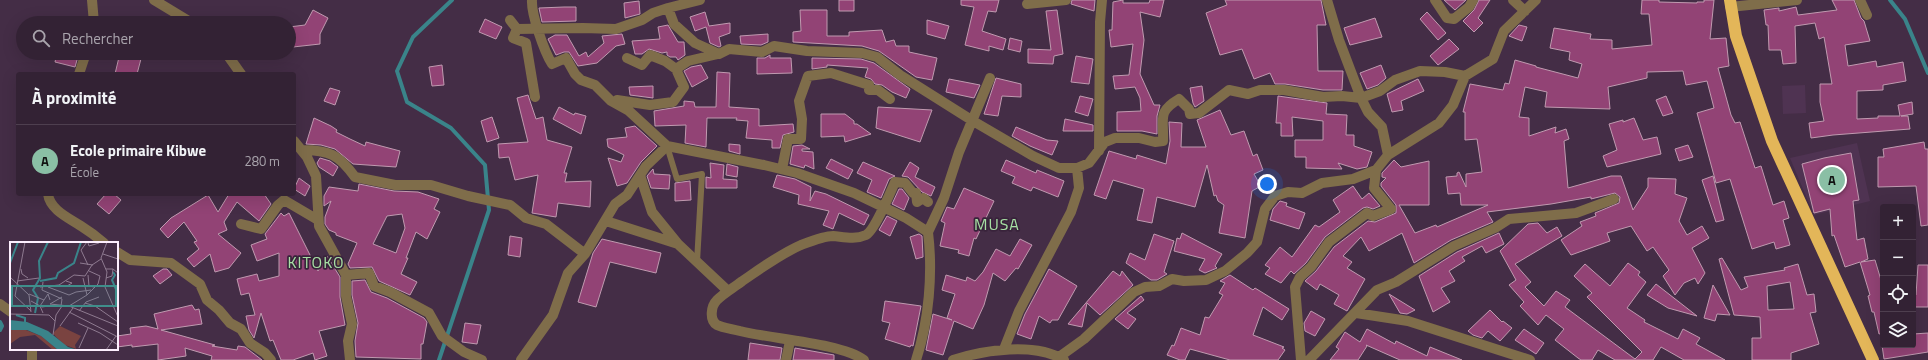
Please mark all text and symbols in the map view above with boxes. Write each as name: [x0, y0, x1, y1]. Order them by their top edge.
search box: [16, 16, 296, 60]
icon: search: [30, 27, 52, 49]
text: Rechercher: [62, 27, 133, 50]
text: À proximité: [32, 85, 116, 111]
text: Ecole primaire Kibwe: [70, 139, 206, 162]
text: A: [41, 151, 49, 171]
text: 280 m: [244, 151, 280, 171]
text: École: [70, 162, 99, 182]
pin: A: [1819, 165, 1845, 195]
your location: [1257, 174, 1277, 194]
map controls: [1880, 204, 1916, 348]
button: +: [1880, 204, 1916, 240]
district label: MUSA: [974, 212, 1020, 236]
button: −: [1880, 240, 1916, 276]
inset map: [10, 242, 118, 350]
district label: KITOKO: [287, 250, 345, 274]
button: locate: [1880, 276, 1916, 312]
button: layers: [1880, 312, 1916, 348]

